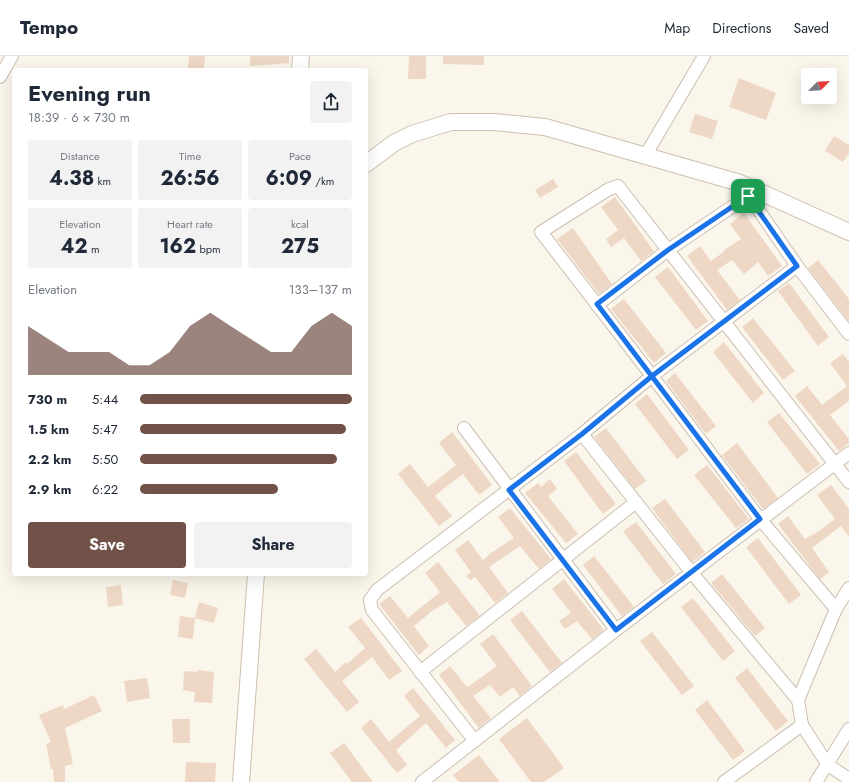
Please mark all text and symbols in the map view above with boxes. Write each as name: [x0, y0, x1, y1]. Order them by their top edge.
text: Tempo: [20, 14, 78, 41]
text: Map: [664, 18, 690, 38]
text: Directions: [712, 18, 772, 38]
text: Saved: [794, 18, 829, 38]
north arrow: [801, 68, 837, 104]
map controls: [801, 68, 837, 104]
text: Evening run: [28, 77, 151, 109]
button: share: [310, 81, 352, 123]
text: 18:39 · 6 × 730 m: [28, 108, 130, 127]
text: Distance: [60, 148, 100, 164]
text: Time: [179, 148, 201, 164]
text: Pace: [289, 148, 311, 164]
text: 4.38: [49, 164, 94, 193]
text: 26:56: [160, 164, 220, 193]
text: 6:09: [266, 164, 312, 193]
text: km: [94, 173, 111, 189]
text: /km: [312, 173, 334, 189]
pin: [731, 179, 765, 213]
icon: arrive: [737, 185, 759, 207]
text: Elevation: [59, 216, 101, 232]
text: Heart rate: [167, 216, 213, 232]
text: kcal: [291, 216, 309, 232]
text: 42: [61, 232, 88, 261]
text: 162: [159, 232, 196, 261]
text: 275: [281, 232, 319, 261]
text: m: [88, 241, 99, 257]
text: bpm: [196, 241, 221, 257]
text: Elevation: [28, 280, 77, 299]
text: 133–137 m: [289, 280, 352, 299]
text: 730 m: [28, 390, 67, 409]
text: 5:44: [92, 390, 118, 409]
text: 1.5 km: [28, 420, 69, 439]
text: 5:47: [92, 420, 118, 439]
text: 2.2 km: [28, 450, 71, 469]
text: 5:50: [92, 450, 118, 469]
text: 2.9 km: [28, 480, 71, 499]
text: 6:22: [92, 480, 118, 499]
button: Save: [28, 522, 186, 568]
button: Share: [194, 522, 352, 568]

